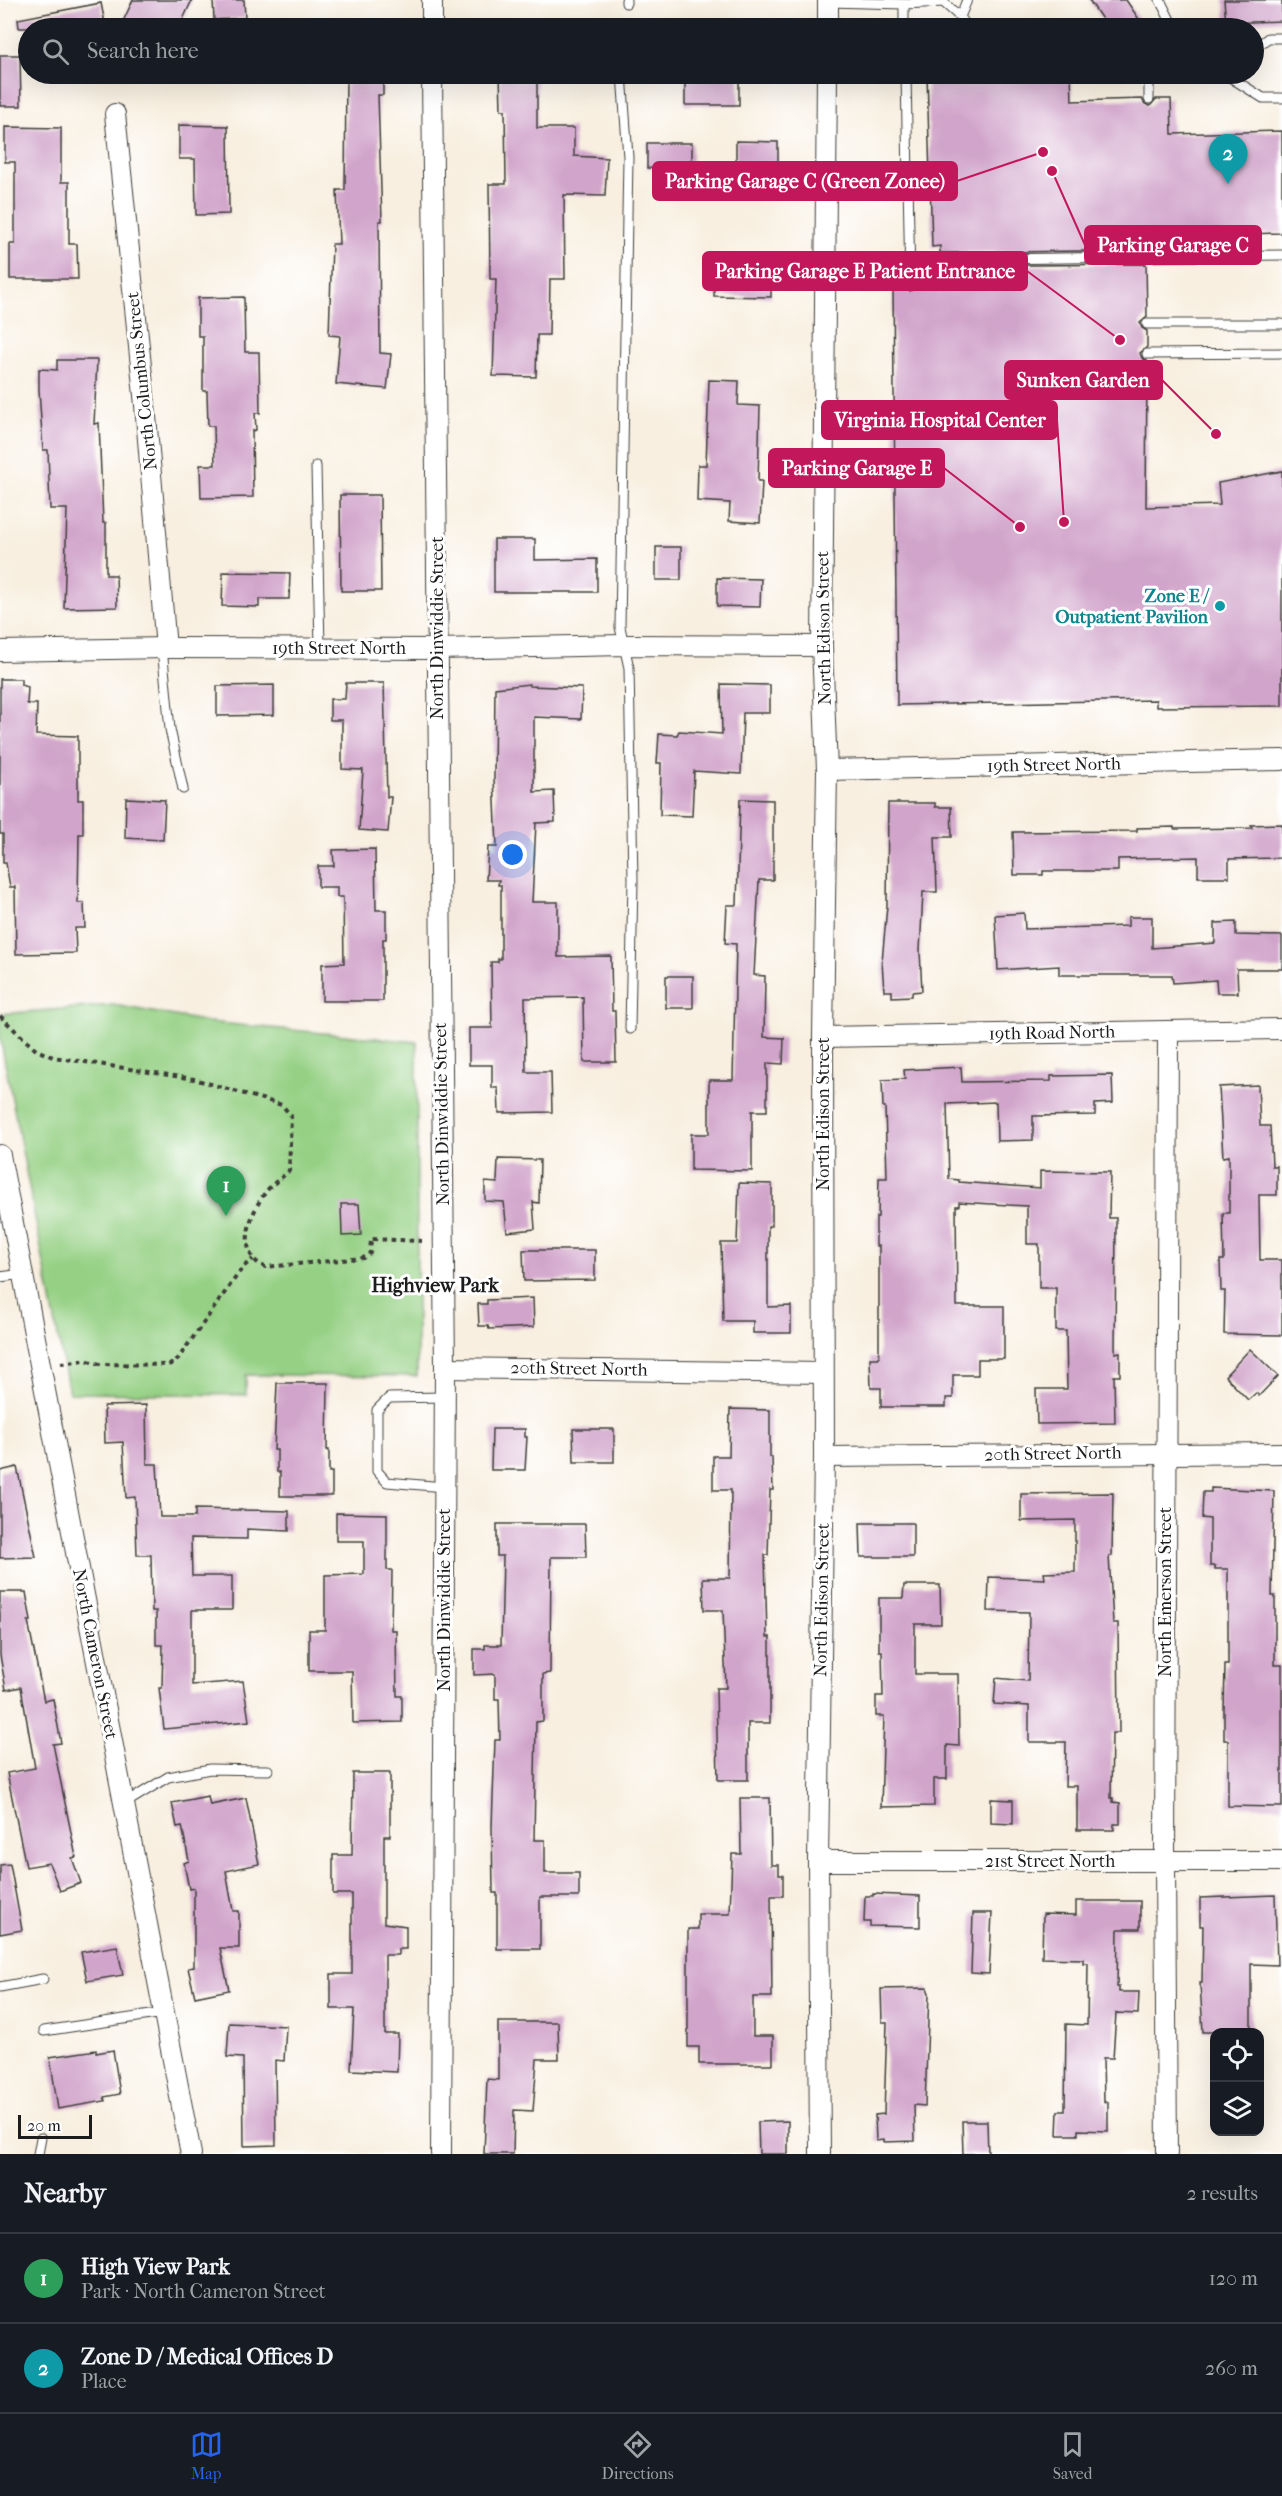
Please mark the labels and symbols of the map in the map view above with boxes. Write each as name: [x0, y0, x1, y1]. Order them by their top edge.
pin: 2: [1208, 134, 1248, 184]
callout: Parking Garage C (Green Zonee): [653, 162, 957, 200]
text: Parking Garage C (Green Zonee): [665, 170, 945, 193]
callout: Parking Garage C: [1085, 226, 1261, 264]
text: Parking Garage C: [1097, 234, 1249, 257]
callout: Parking Garage E Patient Entrance: [703, 252, 1027, 290]
text: Parking Garage E Patient Entrance: [715, 260, 1015, 283]
street label: North Columbus Street: [122, 290, 162, 471]
callout: Sunken Garden: [1005, 361, 1162, 399]
text: Sunken Garden: [1016, 369, 1150, 392]
callout: Virginia Hospital Center: [822, 401, 1057, 439]
text: Virginia Hospital Center: [833, 409, 1046, 432]
callout: Parking Garage E: [769, 449, 944, 487]
text: Parking Garage E: [782, 457, 932, 480]
street label: North Dinwiddie Street: [427, 536, 448, 720]
street label: North Edison Street: [812, 550, 836, 705]
place label: Zone E / Outpatient Pavilion: [1055, 586, 1211, 628]
marker: Zone E / Outpatient Pavilion: [1213, 599, 1227, 613]
street label: 19th Street North: [272, 638, 406, 659]
street label: 19th Street North: [987, 753, 1121, 777]
your location: [498, 840, 527, 869]
street label: 19th Road North: [988, 1021, 1116, 1045]
street label: North Dinwiddie Street: [430, 1022, 454, 1206]
street label: North Edison Street: [813, 1036, 834, 1191]
pin: 1: [206, 1166, 246, 1216]
district label: Highview Park: [371, 1274, 500, 1297]
street label: 20th Street North: [510, 1357, 648, 1381]
street label: 20th Street North: [984, 1442, 1122, 1466]
street label: North Emerson Street: [1155, 1506, 1176, 1677]
street label: North Dinwiddie Street: [434, 1508, 455, 1692]
street label: North Edison Street: [810, 1522, 834, 1677]
street label: North Cameron Street: [68, 1567, 122, 1742]
street label: 21st Street North: [985, 1851, 1115, 1872]
scale bar: [18, 2112, 92, 2140]

